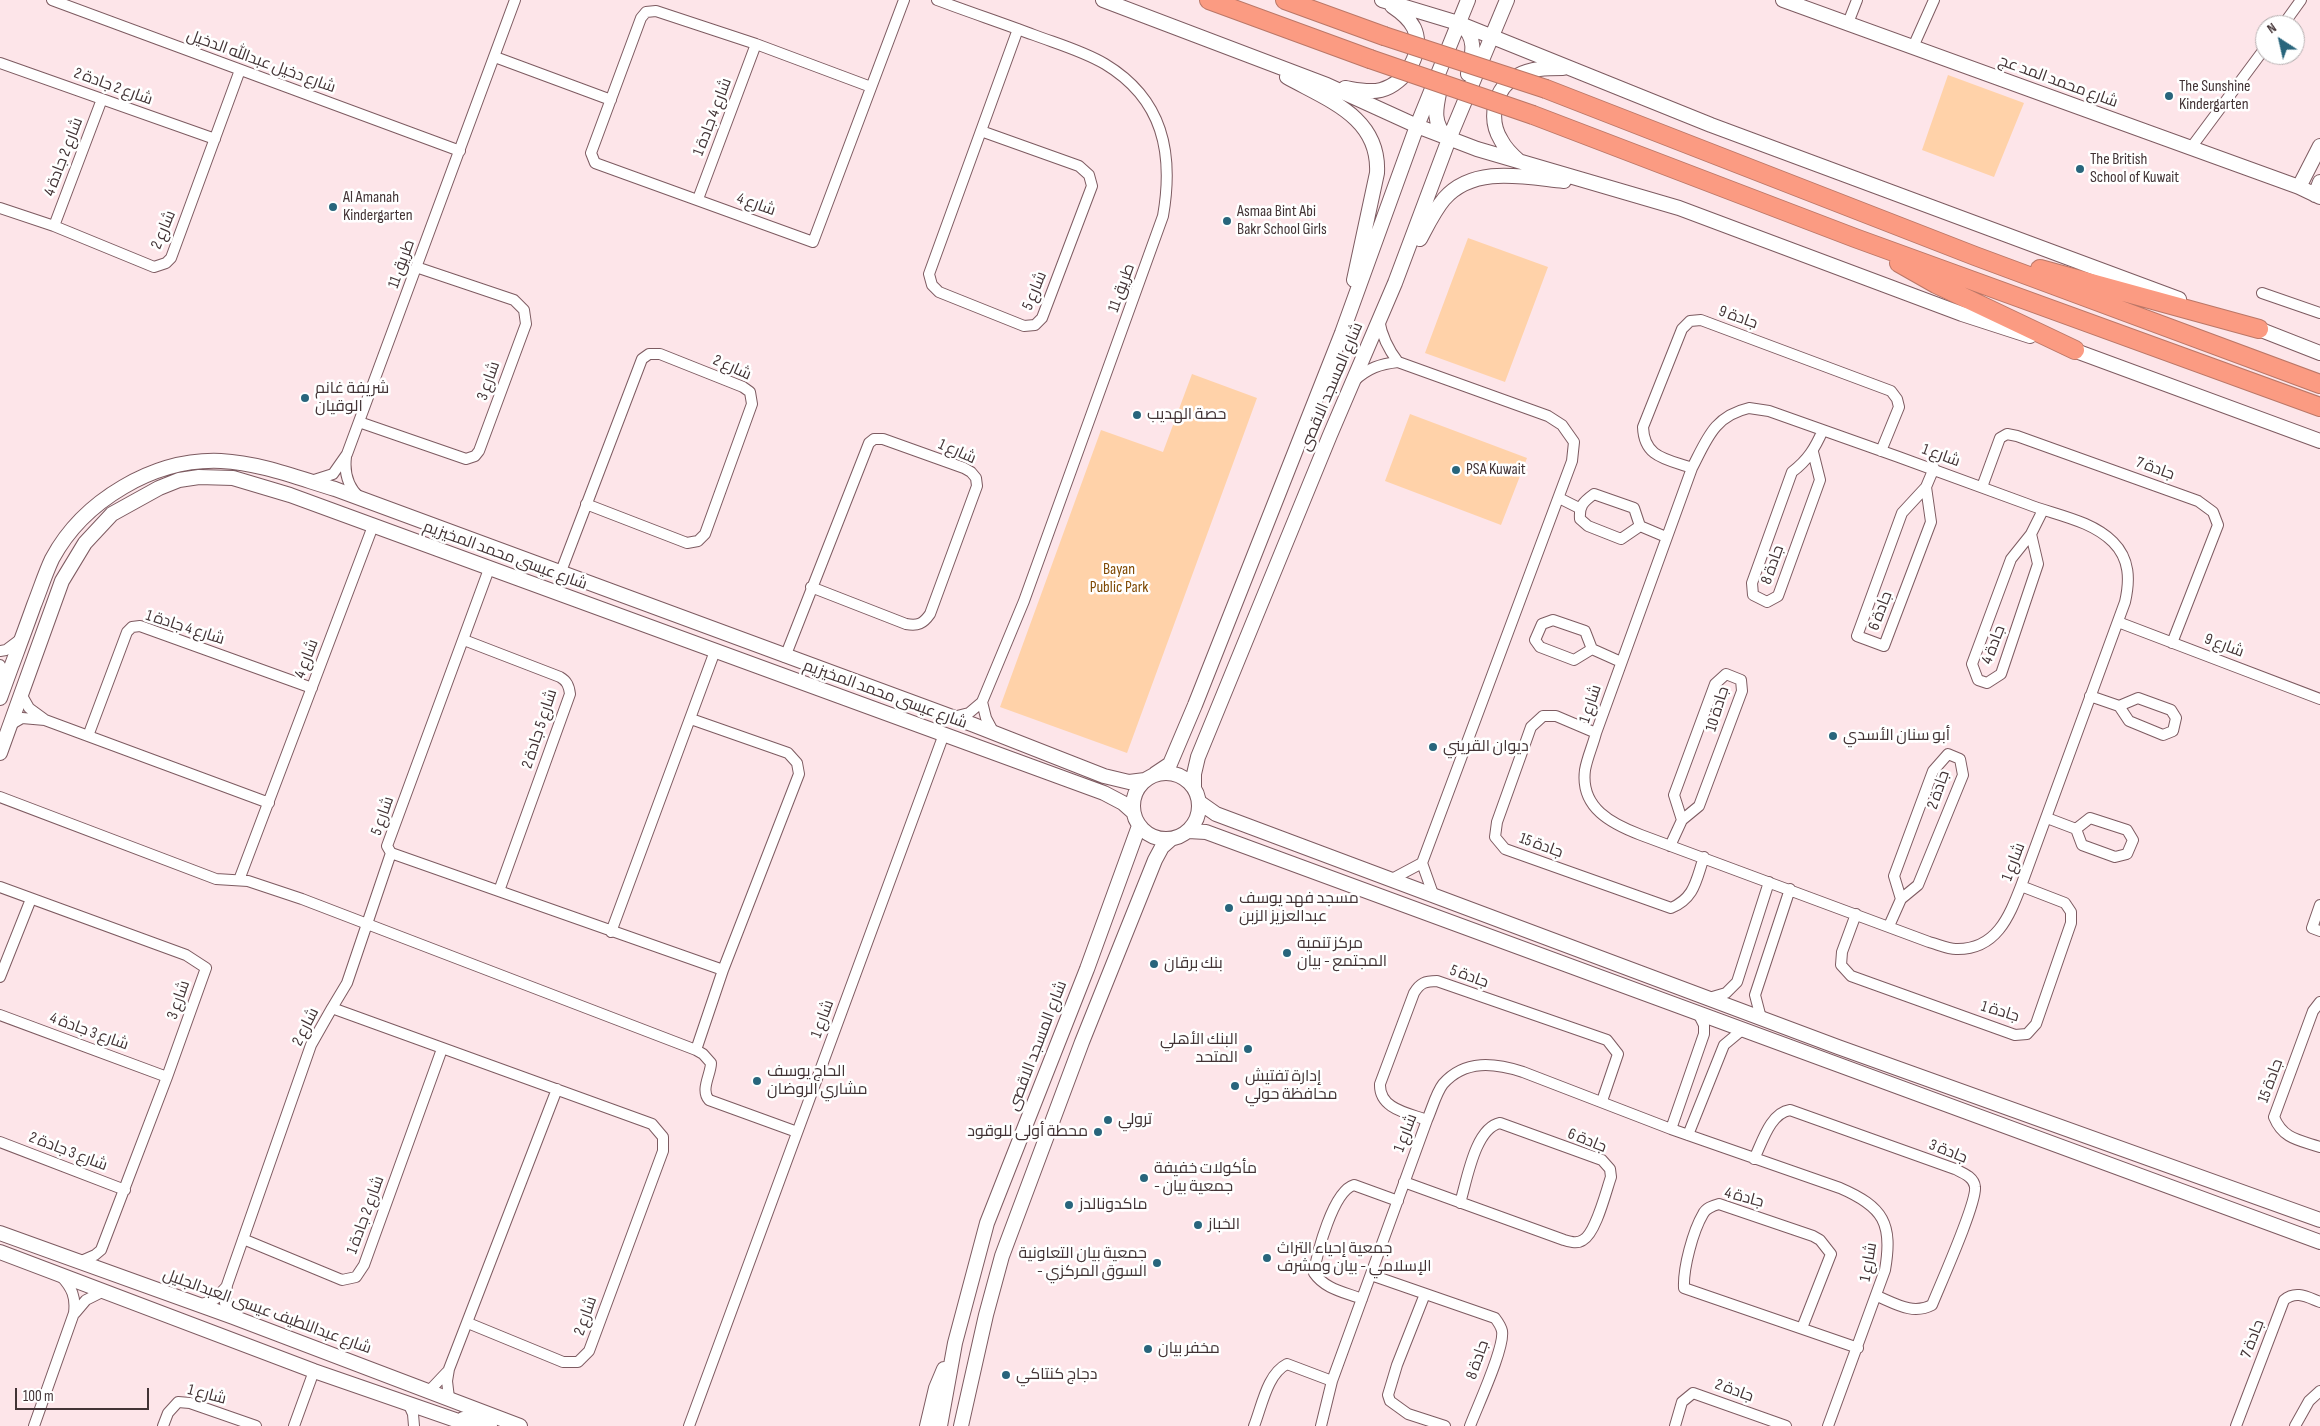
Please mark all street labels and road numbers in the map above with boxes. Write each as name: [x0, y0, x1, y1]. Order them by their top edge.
street label: شارع دخيل عبدالله الدخيل: [184, 26, 338, 98]
street label: شارع محمد المد عج: [1996, 52, 2120, 112]
street label: شارع 2 جادة 2: [71, 64, 155, 110]
street label: شارع 4 جادة 1: [689, 75, 737, 159]
street label: شارع 2 جادة 4: [40, 115, 88, 199]
street label: شارع 4: [734, 189, 778, 221]
street label: شارع 2: [147, 208, 181, 252]
street label: طريق 11: [384, 237, 420, 291]
street label: طريق 11: [1104, 261, 1140, 315]
street label: شارع 5: [1018, 269, 1052, 313]
street label: جادة 9: [1716, 302, 1760, 334]
street label: شارع المسجد الاقصى: [1296, 320, 1368, 454]
street label: شارع 2: [710, 351, 754, 385]
street label: شارع 3: [473, 359, 505, 403]
street label: شارع 1: [935, 435, 979, 469]
street label: شارع 1: [1919, 440, 1963, 472]
street label: جادة 7: [2133, 453, 2177, 485]
street label: شارع عيسى محمد المخيزيم: [420, 517, 590, 595]
street label: جادة 8: [1757, 543, 1789, 587]
street label: جادة 6: [1865, 589, 1897, 633]
street label: شارع 4 جادة 1: [143, 606, 227, 650]
street label: جادة 4: [1978, 623, 2010, 667]
street label: شارع 9: [2202, 630, 2246, 662]
street label: شارع 4: [291, 637, 323, 681]
street label: شارع عيسى محمد المخيزيم: [800, 656, 970, 734]
street label: شارع 1: [1576, 682, 1606, 726]
street label: جادة 10: [1702, 684, 1734, 734]
street label: شارع 5 جادة 2: [518, 687, 562, 771]
street label: جادة 2: [1923, 768, 1955, 812]
street label: شارع 5: [367, 794, 399, 838]
street label: جادة 15: [1516, 829, 1566, 863]
street label: شارع 1: [1998, 840, 2030, 884]
street label: جادة 5: [1447, 961, 1491, 993]
street label: شارع 3: [163, 978, 195, 1022]
street label: شارع المسجد الاقصى: [1004, 978, 1072, 1114]
street label: شارع 1: [807, 997, 839, 1041]
street label: جادة 1: [1979, 997, 2021, 1027]
street label: شارع 2: [288, 1005, 324, 1049]
street label: شارع 3 جادة 4: [47, 1009, 131, 1055]
street label: جادة 15: [2254, 1056, 2288, 1106]
street label: شارع 1: [1390, 1111, 1422, 1155]
street label: جادة 6: [1565, 1125, 1609, 1157]
street label: شارع 3 جادة 2: [26, 1128, 110, 1176]
street label: جادة 3: [1926, 1136, 1970, 1168]
street label: شارع 2 جادة 1: [343, 1173, 389, 1257]
street label: جادة 4: [1722, 1184, 1766, 1212]
street label: شارع 1: [1856, 1241, 1882, 1283]
street label: شارع عبداللطيف عيسى العبدالجليل: [160, 1265, 374, 1359]
street label: شارع 2: [570, 1294, 602, 1338]
street label: جادة 7: [2237, 1317, 2269, 1361]
street label: جادة 8: [1462, 1338, 1494, 1382]
street label: جادة 2: [1712, 1375, 1756, 1407]
street label: شارع 1: [186, 1381, 228, 1409]

